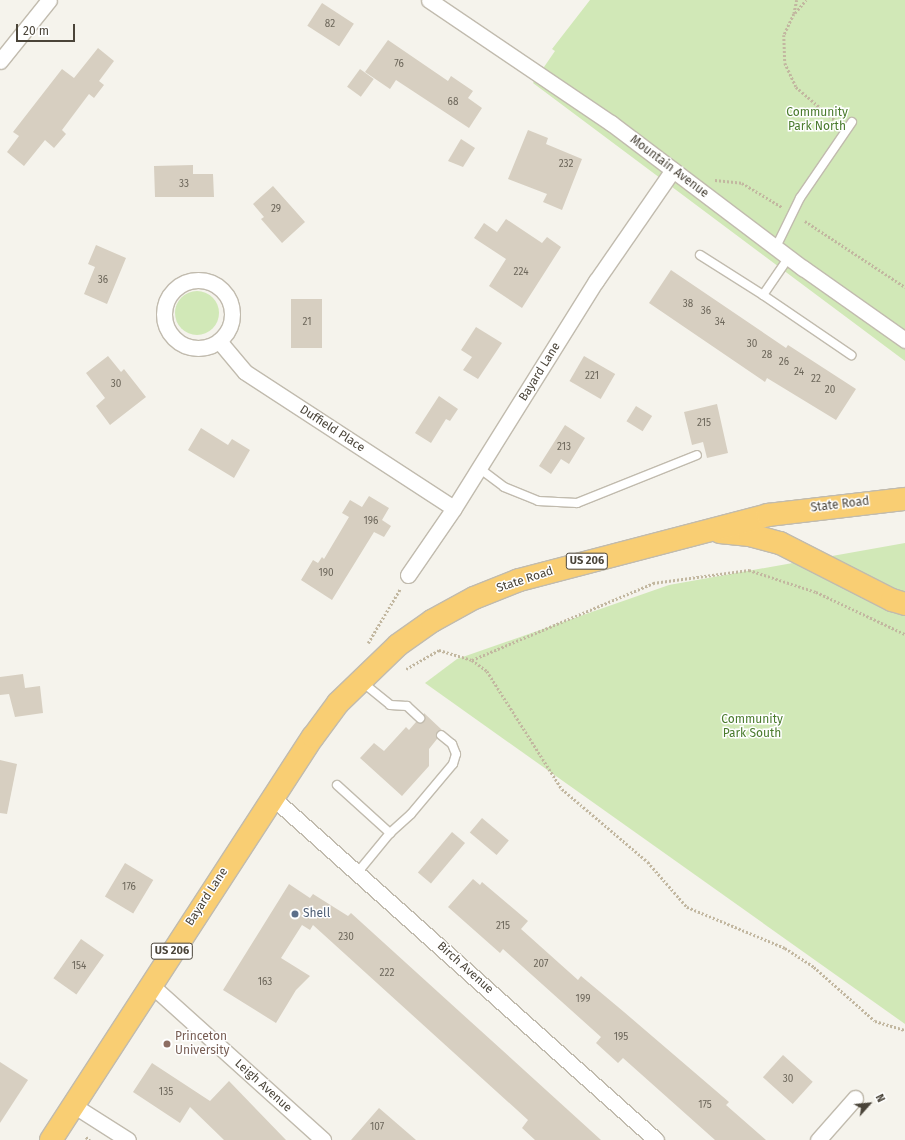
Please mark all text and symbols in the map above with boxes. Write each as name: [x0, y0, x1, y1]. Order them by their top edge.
scale bar: [18, 16, 77, 42]
house number: 82: [325, 19, 335, 31]
text: 20 m: [23, 24, 49, 38]
house number: 76: [394, 59, 404, 71]
house number: 68: [448, 97, 458, 109]
park label: Community Park North: [786, 106, 848, 134]
street label: Mountain Avenue: [627, 133, 711, 201]
house number: 232: [559, 159, 573, 171]
house number: 33: [179, 179, 189, 191]
house number: 29: [271, 204, 281, 216]
house number: 224: [514, 267, 528, 279]
house number: 36: [98, 275, 108, 287]
house number: 38: [683, 299, 693, 311]
house number: 36: [701, 306, 711, 318]
house number: 21: [302, 317, 312, 329]
house number: 34: [715, 317, 725, 329]
house number: 30: [747, 339, 757, 351]
street label: Bayard Lane: [516, 340, 564, 404]
house number: 28: [762, 350, 772, 362]
house number: 26: [779, 357, 789, 369]
house number: 24: [794, 367, 804, 379]
house number: 221: [585, 371, 599, 383]
house number: 22: [811, 374, 821, 386]
house number: 30: [111, 379, 121, 391]
house number: 20: [825, 385, 835, 397]
street label: Duffield Place: [297, 403, 367, 455]
house number: 215: [697, 418, 711, 430]
house number: 213: [557, 442, 571, 454]
street label: State Road: [810, 494, 870, 516]
house number: 196: [364, 516, 378, 528]
road number: US 206: [565, 552, 609, 570]
street label: State Road: [495, 564, 555, 596]
house number: 190: [318, 568, 334, 580]
park label: Community Park South: [721, 713, 783, 741]
street label: Bayard Lane: [183, 865, 231, 929]
house number: 176: [122, 882, 136, 894]
place label: Shell: [303, 907, 330, 921]
marker: Shell: [290, 909, 300, 919]
house number: 215: [496, 921, 510, 933]
house number: 230: [338, 932, 354, 944]
street label: Birch Avenue: [434, 939, 496, 997]
road number: US 206: [150, 942, 194, 960]
house number: 207: [534, 959, 548, 971]
house number: 154: [72, 961, 86, 973]
house number: 222: [380, 968, 394, 980]
house number: 163: [258, 977, 272, 989]
house number: 199: [576, 994, 590, 1006]
place label: Princeton University: [175, 1030, 229, 1058]
house number: 195: [614, 1032, 628, 1044]
marker: Princeton University: [162, 1039, 172, 1049]
street label: Leigh Avenue: [231, 1057, 295, 1115]
house number: 30: [783, 1074, 793, 1086]
north arrow: [849, 1084, 889, 1124]
house number: 135: [159, 1087, 173, 1099]
text: N: [873, 1092, 888, 1105]
house number: 175: [698, 1100, 712, 1112]
house number: 107: [370, 1122, 384, 1134]

